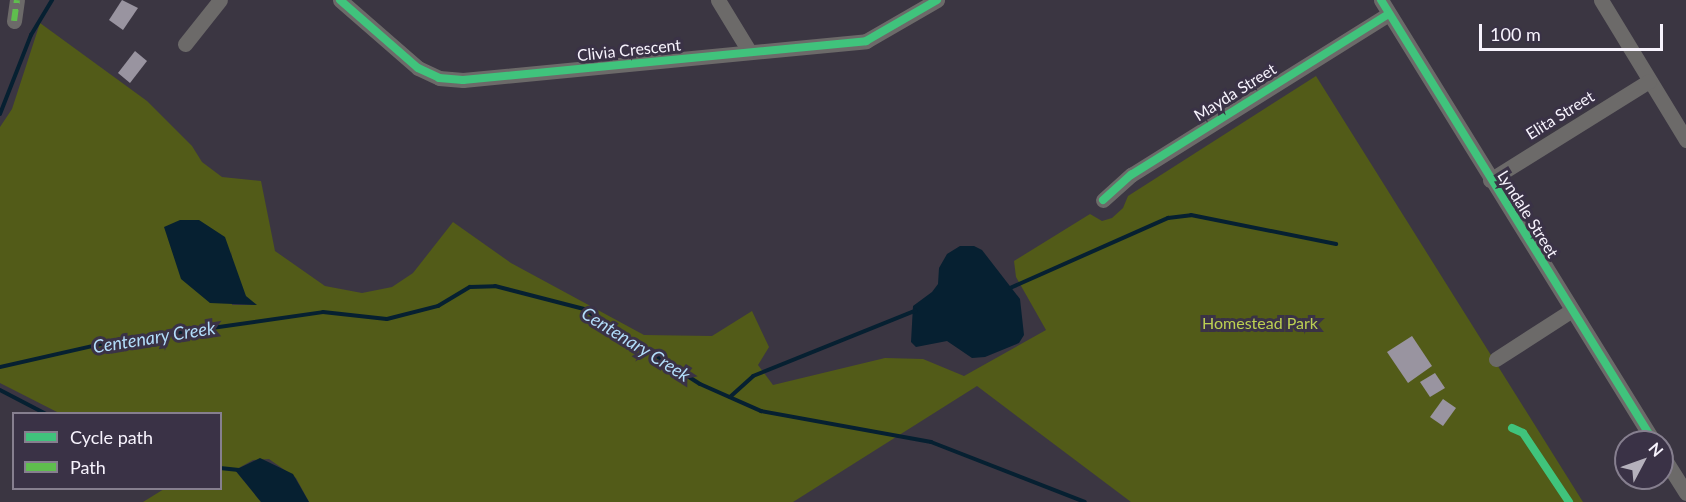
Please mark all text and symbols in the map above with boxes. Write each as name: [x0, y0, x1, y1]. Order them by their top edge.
scale bar: [1482, 12, 1666, 50]
text: 100 m: [1490, 23, 1541, 45]
street label: Clivia Crescent: [576, 35, 682, 65]
street label: Mayda Street: [1190, 59, 1280, 125]
street label: Elita Street: [1522, 87, 1598, 143]
street label: Lyndale Street: [1494, 167, 1562, 261]
water label: Centenary Creek: [578, 302, 694, 386]
park label: Homestead Park: [1202, 313, 1318, 333]
water label: Centenary Creek: [91, 317, 217, 357]
legend: [12, 412, 222, 490]
text: Cycle path: [70, 426, 153, 448]
north arrow: [1614, 430, 1674, 490]
text: N: [1645, 438, 1668, 460]
text: Path: [70, 456, 106, 478]

